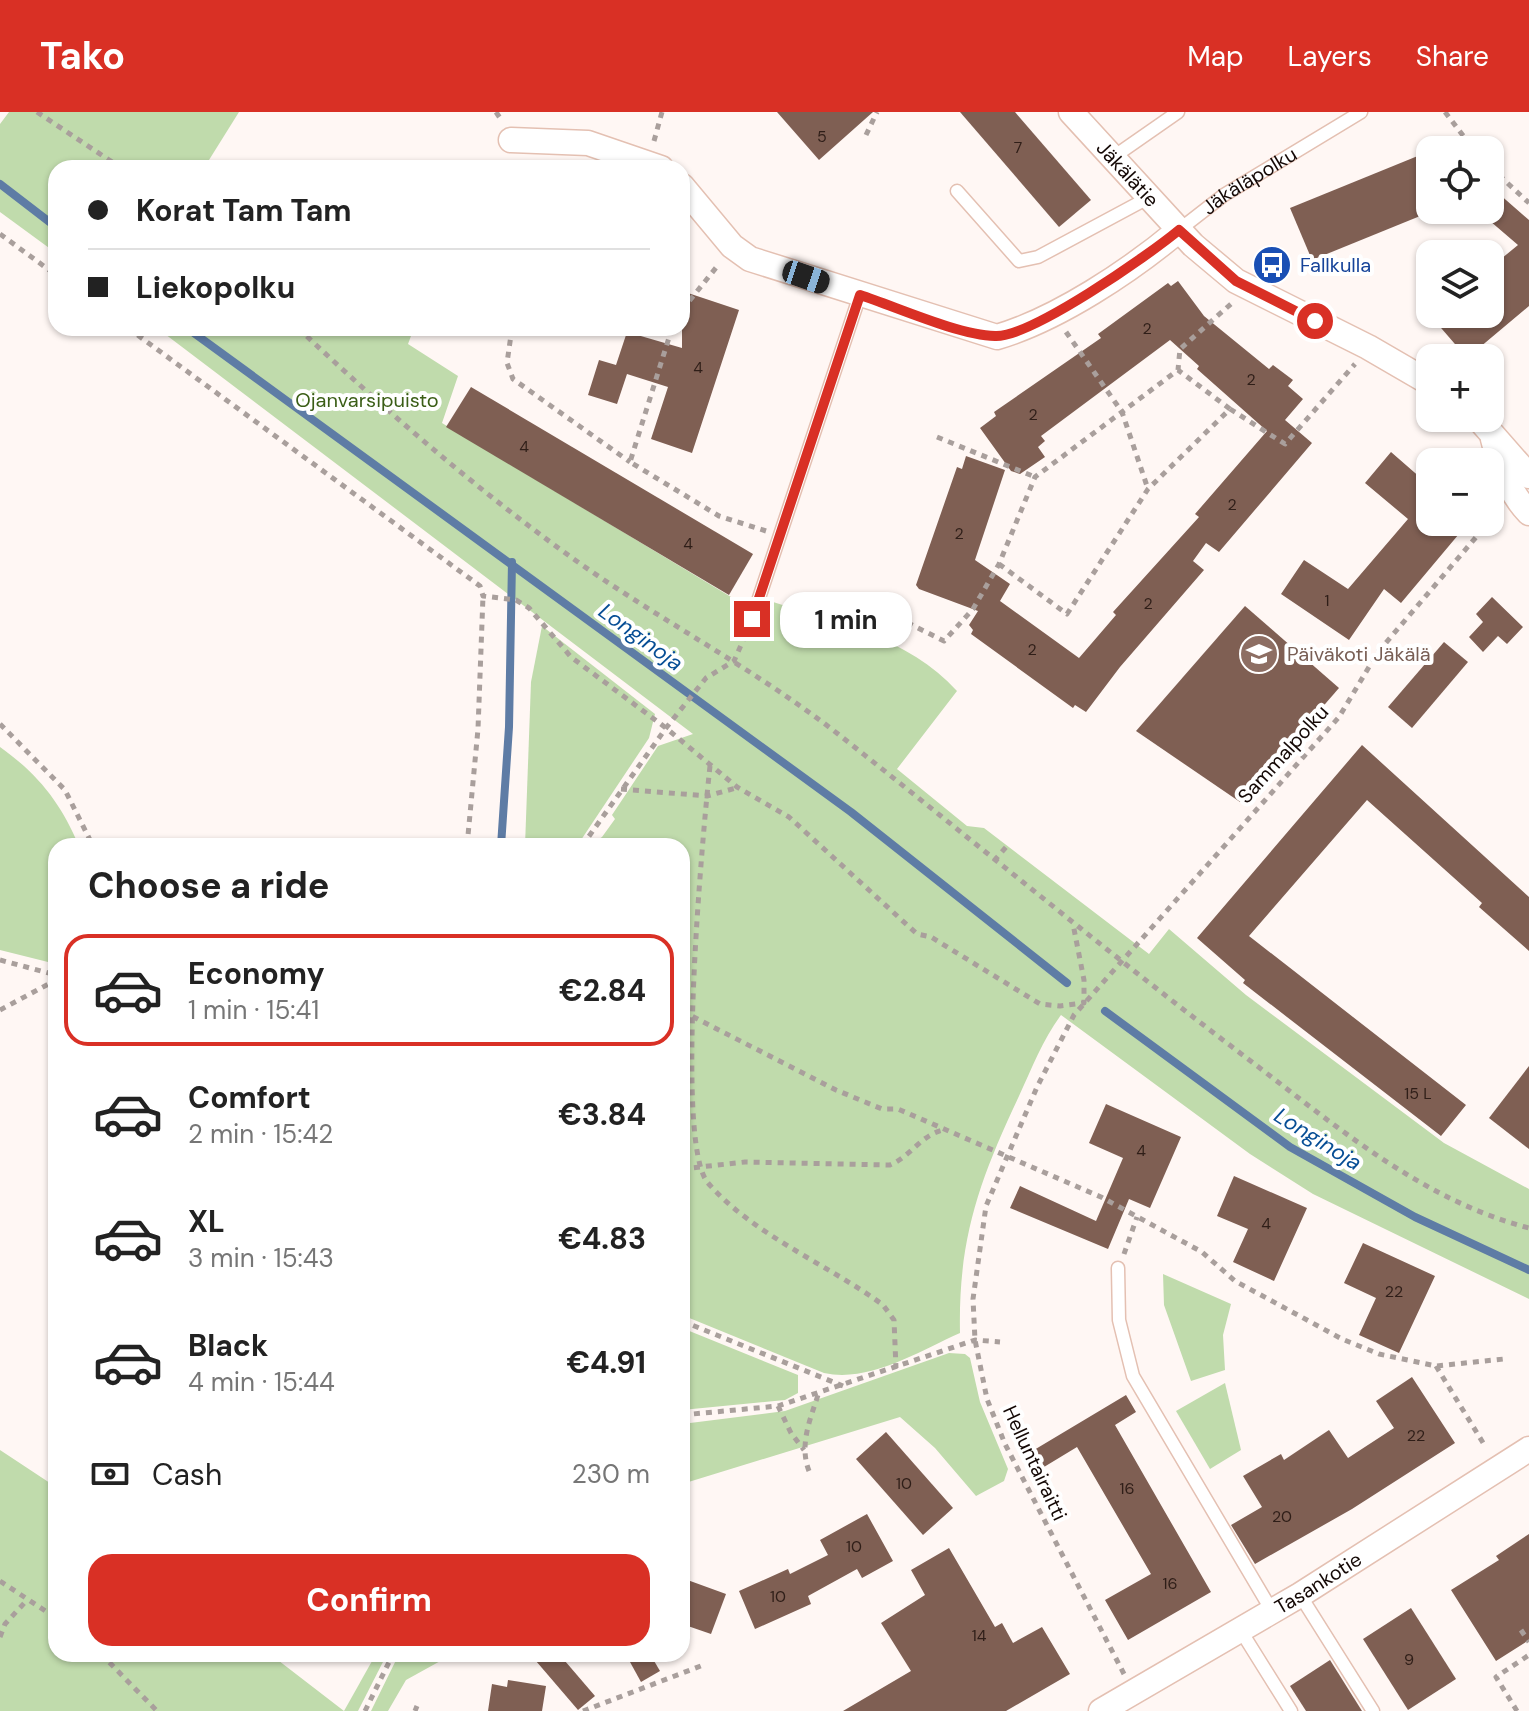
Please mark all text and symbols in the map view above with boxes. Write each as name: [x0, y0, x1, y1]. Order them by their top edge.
text: Tako: [40, 31, 125, 81]
text: Map: [1187, 38, 1244, 75]
text: Layers: [1288, 38, 1372, 75]
text: Share: [1416, 38, 1489, 75]
house number: 5: [817, 126, 827, 147]
street label: Jäkälätie: [1091, 135, 1165, 213]
map controls: [1416, 136, 1504, 536]
button: locate: [1416, 136, 1504, 224]
house number: 7: [1014, 137, 1022, 158]
street label: Jäkäläpolku: [1196, 141, 1302, 220]
text: Korat Tam Tam: [136, 191, 352, 230]
button: layers: [1416, 240, 1504, 328]
bus stop icon: Fallkulla: [1251, 244, 1293, 286]
place label: Fallkulla: [1300, 252, 1371, 278]
car: [779, 258, 833, 296]
text: Liekopolku: [136, 268, 295, 307]
route start: [1297, 303, 1333, 339]
house number: 2: [1142, 318, 1152, 339]
button: +: [1416, 344, 1504, 432]
house number: 4: [693, 357, 703, 378]
house number: 2: [1246, 369, 1256, 390]
park label: Ojanvarsipuisto: [295, 387, 439, 413]
house number: 2: [1028, 404, 1038, 425]
house number: 4: [519, 436, 529, 457]
button: −: [1416, 448, 1504, 536]
house number: 2: [1227, 494, 1237, 515]
house number: 2: [954, 523, 964, 544]
house number: 4: [683, 533, 693, 554]
house number: 1: [1325, 590, 1330, 611]
callout: 1 min: [780, 591, 912, 647]
house number: 2: [1143, 593, 1153, 614]
water label: Longinoja: [593, 597, 689, 677]
route end: [734, 601, 770, 637]
text: 1 min: [814, 603, 878, 637]
school or university icon: Päiväkoti Jäkälä: [1238, 633, 1280, 675]
house number: 2: [1027, 639, 1037, 660]
place label: Päiväkoti Jäkälä: [1287, 641, 1431, 667]
street label: Sammalpolku: [1232, 699, 1334, 809]
text: Choose a ride: [88, 862, 329, 909]
icon: car: [92, 954, 164, 1026]
text: Economy: [188, 954, 325, 993]
text: €2.84: [559, 971, 646, 1010]
text: 1 min · 15:41: [188, 993, 319, 1027]
icon: car: [92, 1078, 164, 1150]
text: Comfort: [188, 1078, 311, 1117]
house number: 15 L: [1404, 1083, 1432, 1104]
text: €3.84: [558, 1095, 646, 1134]
water label: Longinoja: [1269, 1101, 1367, 1177]
text: 2 min · 15:42: [188, 1117, 333, 1151]
house number: 4: [1136, 1140, 1146, 1161]
icon: car: [92, 1202, 164, 1274]
text: XL: [188, 1202, 225, 1241]
house number: 4: [1261, 1213, 1271, 1234]
text: €4.83: [558, 1219, 646, 1258]
text: 3 min · 15:43: [188, 1241, 334, 1275]
house number: 22: [1385, 1281, 1403, 1302]
icon: car: [92, 1326, 164, 1398]
text: Black: [188, 1326, 268, 1365]
text: €4.91: [566, 1343, 646, 1382]
text: 4 min · 15:44: [188, 1365, 335, 1399]
street label: Helluntairaitti: [997, 1401, 1073, 1525]
house number: 22: [1407, 1425, 1425, 1446]
icon: cash: [88, 1452, 132, 1496]
text: Cash: [152, 1455, 222, 1494]
text: 230 m: [572, 1457, 650, 1491]
house number: 10: [896, 1473, 912, 1494]
house number: 16: [1119, 1478, 1135, 1499]
house number: 20: [1272, 1506, 1292, 1527]
house number: 10: [846, 1536, 862, 1557]
street label: Tasankotie: [1270, 1546, 1367, 1620]
button: Confirm: [88, 1554, 650, 1646]
house number: 16: [1162, 1573, 1178, 1594]
house number: 10: [770, 1586, 786, 1607]
house number: 14: [972, 1625, 987, 1646]
house number: 9: [1404, 1649, 1414, 1670]

